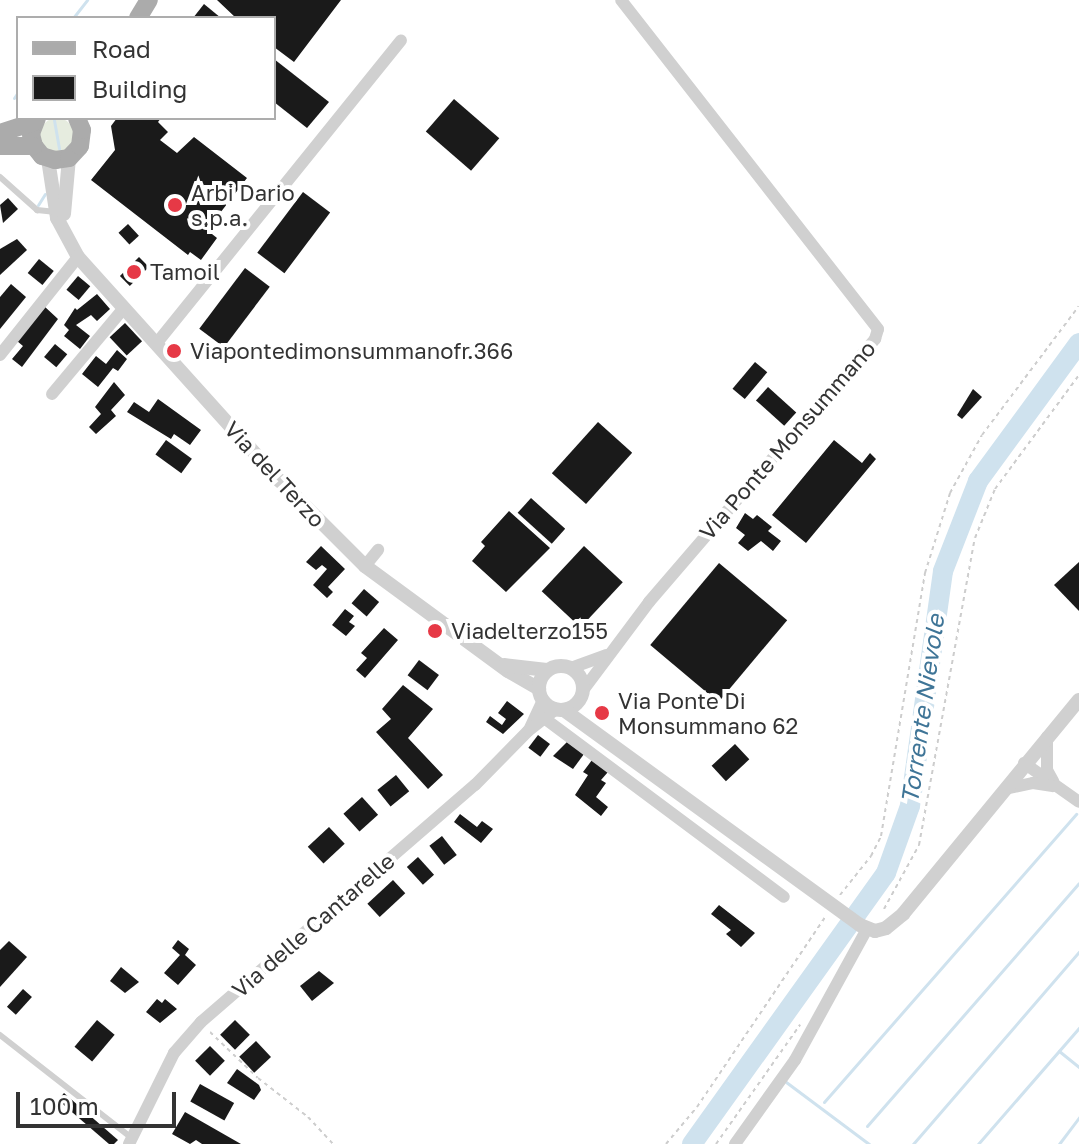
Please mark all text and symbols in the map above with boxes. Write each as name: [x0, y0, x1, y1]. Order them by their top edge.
legend: [16, 16, 276, 120]
text: Road: [92, 34, 151, 63]
text: Building: [92, 74, 187, 103]
place label: Arbi Dario s.p.a.: [191, 179, 295, 230]
marker: Arbi Dario s.p.a.: [166, 196, 184, 214]
place label: Tamoil: [150, 259, 220, 285]
marker: Tamoil: [125, 263, 143, 281]
street label: Via Ponte Monsummano: [693, 335, 881, 545]
place label: Viapontedimonsummanofr.366: [190, 338, 513, 364]
marker: Viapontedimonsummanofr.366: [165, 342, 183, 360]
street label: Via del Terzo: [219, 416, 331, 532]
water label: Torrente Nievole: [894, 613, 950, 805]
place label: Viadelterzo155: [451, 618, 608, 644]
marker: Viadelterzo155: [426, 622, 444, 640]
place label: Via Ponte Di Monsummano 62: [618, 687, 798, 738]
marker: Via Ponte Di Monsummano 62: [593, 704, 611, 722]
street label: Via delle Cantarelle: [226, 847, 400, 1003]
scale bar: [20, 1076, 180, 1126]
text: 100 m: [30, 1091, 99, 1120]

